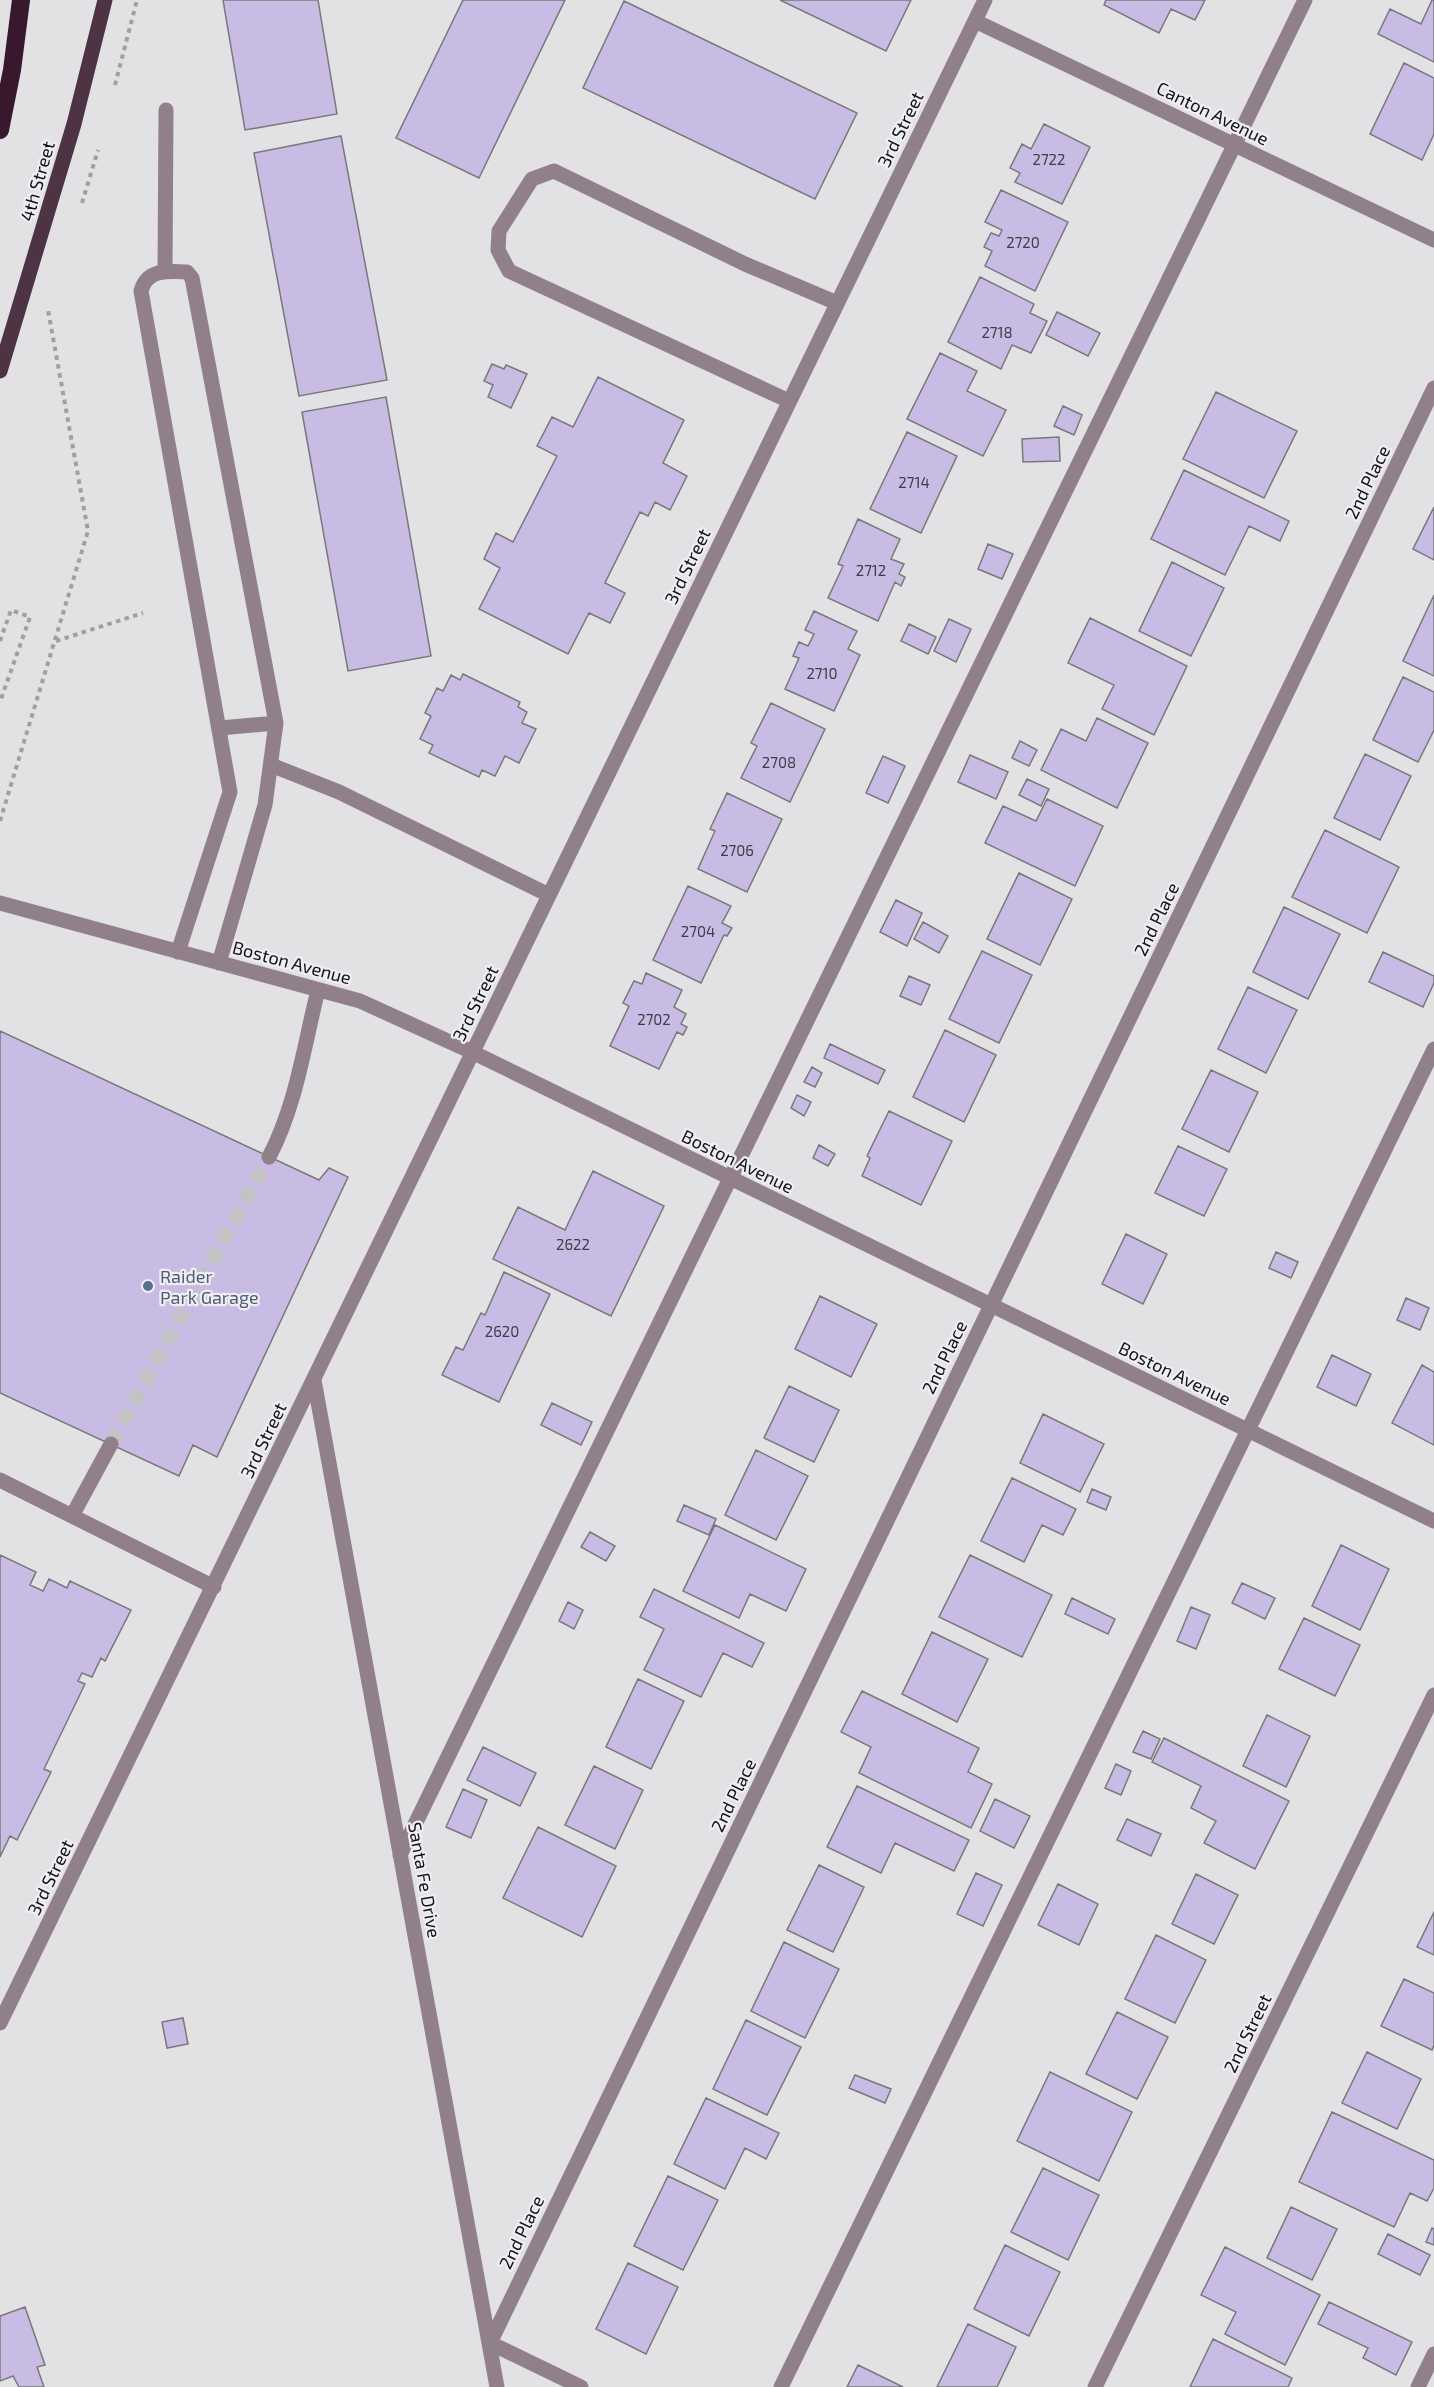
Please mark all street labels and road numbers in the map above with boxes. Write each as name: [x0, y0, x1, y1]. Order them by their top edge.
street label: Canton Avenue: [1153, 76, 1273, 150]
street label: 3rd Street: [872, 87, 928, 170]
street label: 4th Street: [15, 138, 59, 224]
street label: 2nd Place: [1340, 442, 1394, 522]
street label: 3rd Street: [659, 524, 715, 607]
street label: 2nd Place: [1129, 879, 1183, 959]
street label: Boston Avenue: [230, 936, 354, 988]
street label: 3rd Street: [447, 961, 503, 1044]
street label: Boston Avenue: [678, 1124, 798, 1198]
street label: 2nd Place: [917, 1317, 971, 1397]
street label: Boston Avenue: [1115, 1336, 1235, 1410]
street label: 3rd Street: [235, 1398, 291, 1481]
street label: 2nd Place: [706, 1755, 760, 1835]
street label: Santa Fe Drive: [404, 1820, 446, 1940]
street label: 3rd Street: [22, 1835, 78, 1918]
street label: 2nd Street: [1218, 1990, 1276, 2076]
street label: 2nd Place: [494, 2192, 548, 2272]

